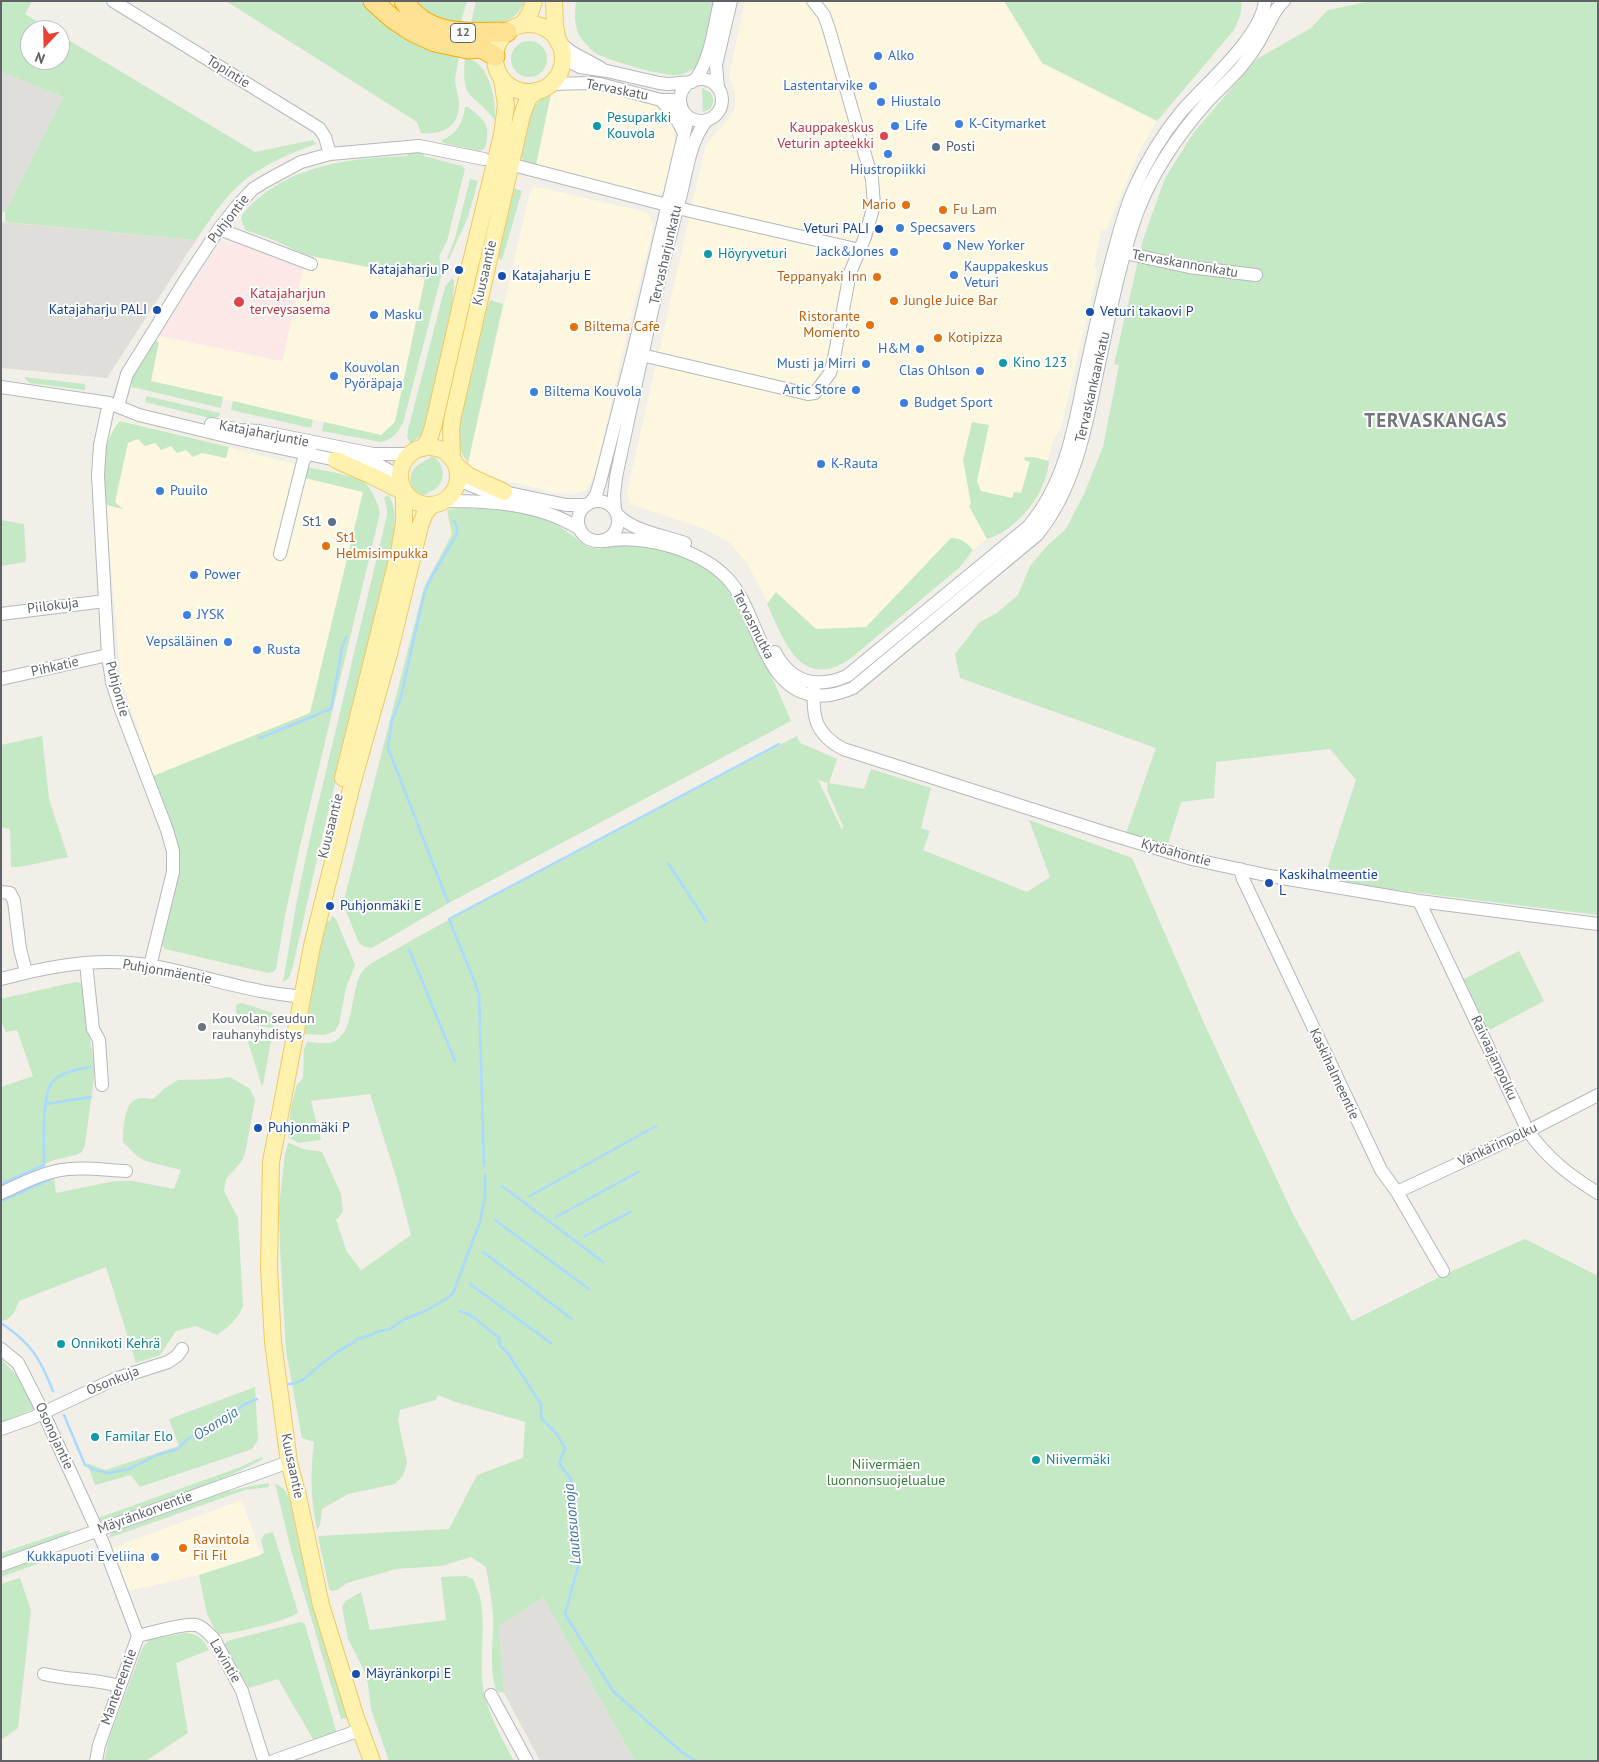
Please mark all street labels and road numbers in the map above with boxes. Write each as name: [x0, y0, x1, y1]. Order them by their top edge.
road number: 12: [450, 23, 476, 42]
street label: Topintie: [203, 52, 253, 92]
street label: Tervaskatu: [584, 76, 650, 104]
street label: Puhjontie: [205, 191, 253, 247]
street label: Tervasharjunkatu: [646, 204, 686, 306]
street label: Kuusaantie: [469, 239, 501, 307]
street label: Tervaskannonkatu: [1131, 246, 1239, 282]
street label: Tervaskankaankatu: [1072, 330, 1114, 444]
street label: Katajaharjuntie: [218, 417, 310, 451]
street label: Tervasmutka: [729, 588, 777, 662]
street label: Piilokuja: [26, 595, 80, 617]
street label: Pihkatie: [29, 653, 81, 681]
street label: Puhjontie: [102, 659, 132, 719]
street label: Kuusaantie: [315, 792, 347, 860]
street label: Kytöahontie: [1139, 836, 1213, 870]
street label: Puhjonmäentie: [121, 956, 213, 988]
street label: Raivaajanpolku: [1467, 1013, 1521, 1103]
street label: Kaskihalmeentie: [1306, 1026, 1362, 1122]
street label: Vänkärinpolku: [1456, 1119, 1540, 1171]
street label: Osonkuja: [84, 1363, 142, 1399]
street label: Osonojantie: [31, 1400, 77, 1472]
street label: Kuusaantie: [277, 1432, 307, 1500]
street label: Mäyränkorventie: [95, 1488, 195, 1538]
street label: Lavintie: [206, 1636, 244, 1686]
street label: Mantereentie: [98, 1647, 140, 1727]

